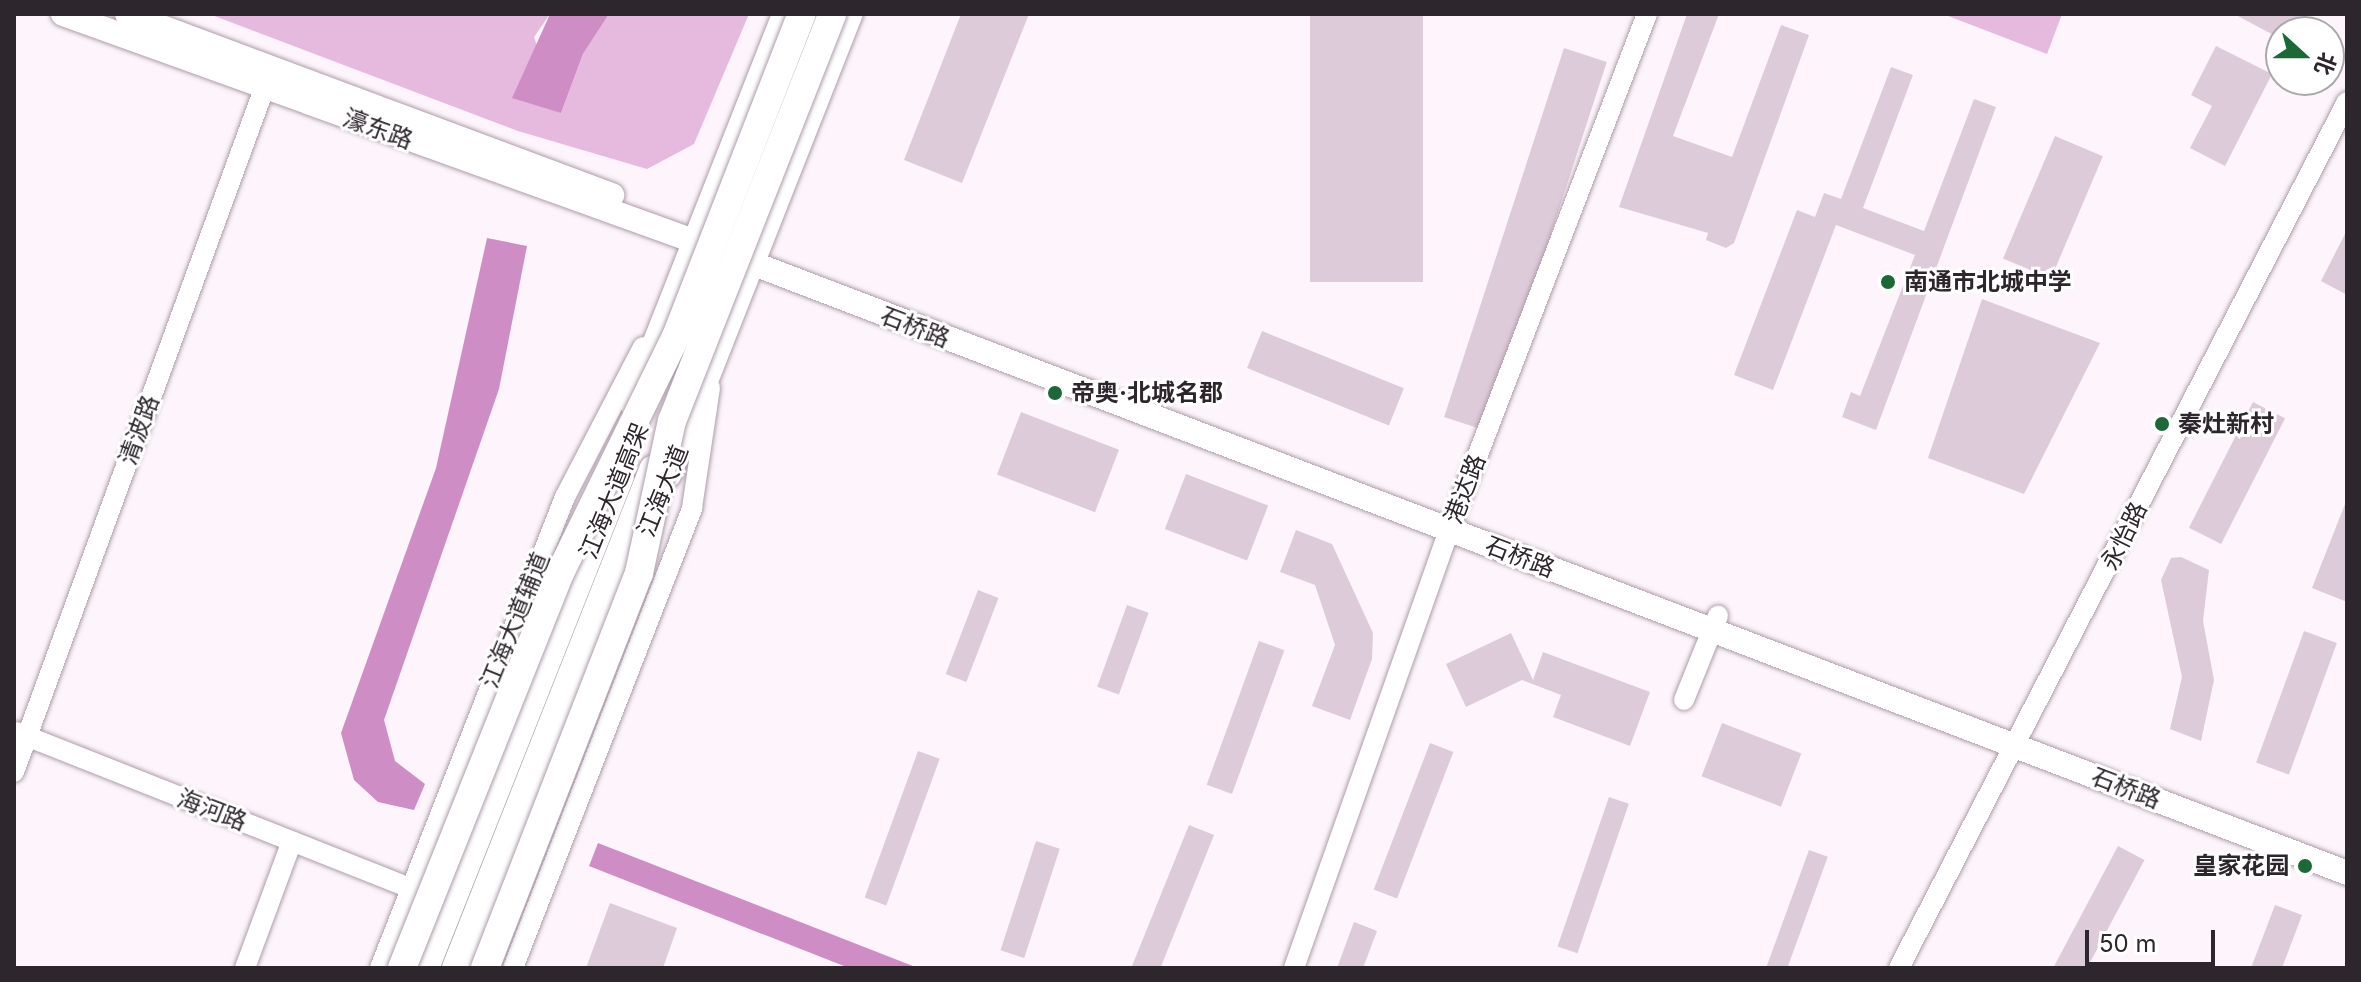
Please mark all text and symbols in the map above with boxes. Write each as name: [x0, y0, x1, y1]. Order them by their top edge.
north arrow: [2265, 16, 2345, 96]
text: 北: [2309, 49, 2342, 79]
street label: 濠东路: [339, 103, 417, 155]
place label: 南通市北城中学: [1904, 268, 2072, 296]
marker: 南通市北城中学: [1879, 273, 1897, 291]
street label: 石桥路: [876, 301, 954, 353]
place label: 帝奥·北城名郡: [1071, 379, 1223, 407]
marker: 帝奥·北城名郡: [1046, 384, 1064, 402]
street label: 清波路: [113, 391, 165, 469]
place label: 秦灶新村: [2178, 410, 2274, 438]
marker: 秦灶新村: [2153, 415, 2171, 433]
street label: 江海大道高架: [574, 419, 654, 563]
street label: 江海大道: [632, 441, 694, 541]
street label: 港达路: [1439, 450, 1491, 528]
street label: 永怡路: [2095, 497, 2153, 575]
street label: 石桥路: [1481, 531, 1559, 583]
street label: 江海大道辅道: [475, 548, 555, 692]
street label: 石桥路: [2087, 762, 2165, 814]
street label: 海河路: [173, 784, 251, 836]
place label: 皇家花园: [2193, 852, 2289, 880]
marker: 皇家花园: [2296, 857, 2314, 875]
scale bar: [2089, 914, 2219, 964]
text: 50 m: [2099, 929, 2157, 958]

